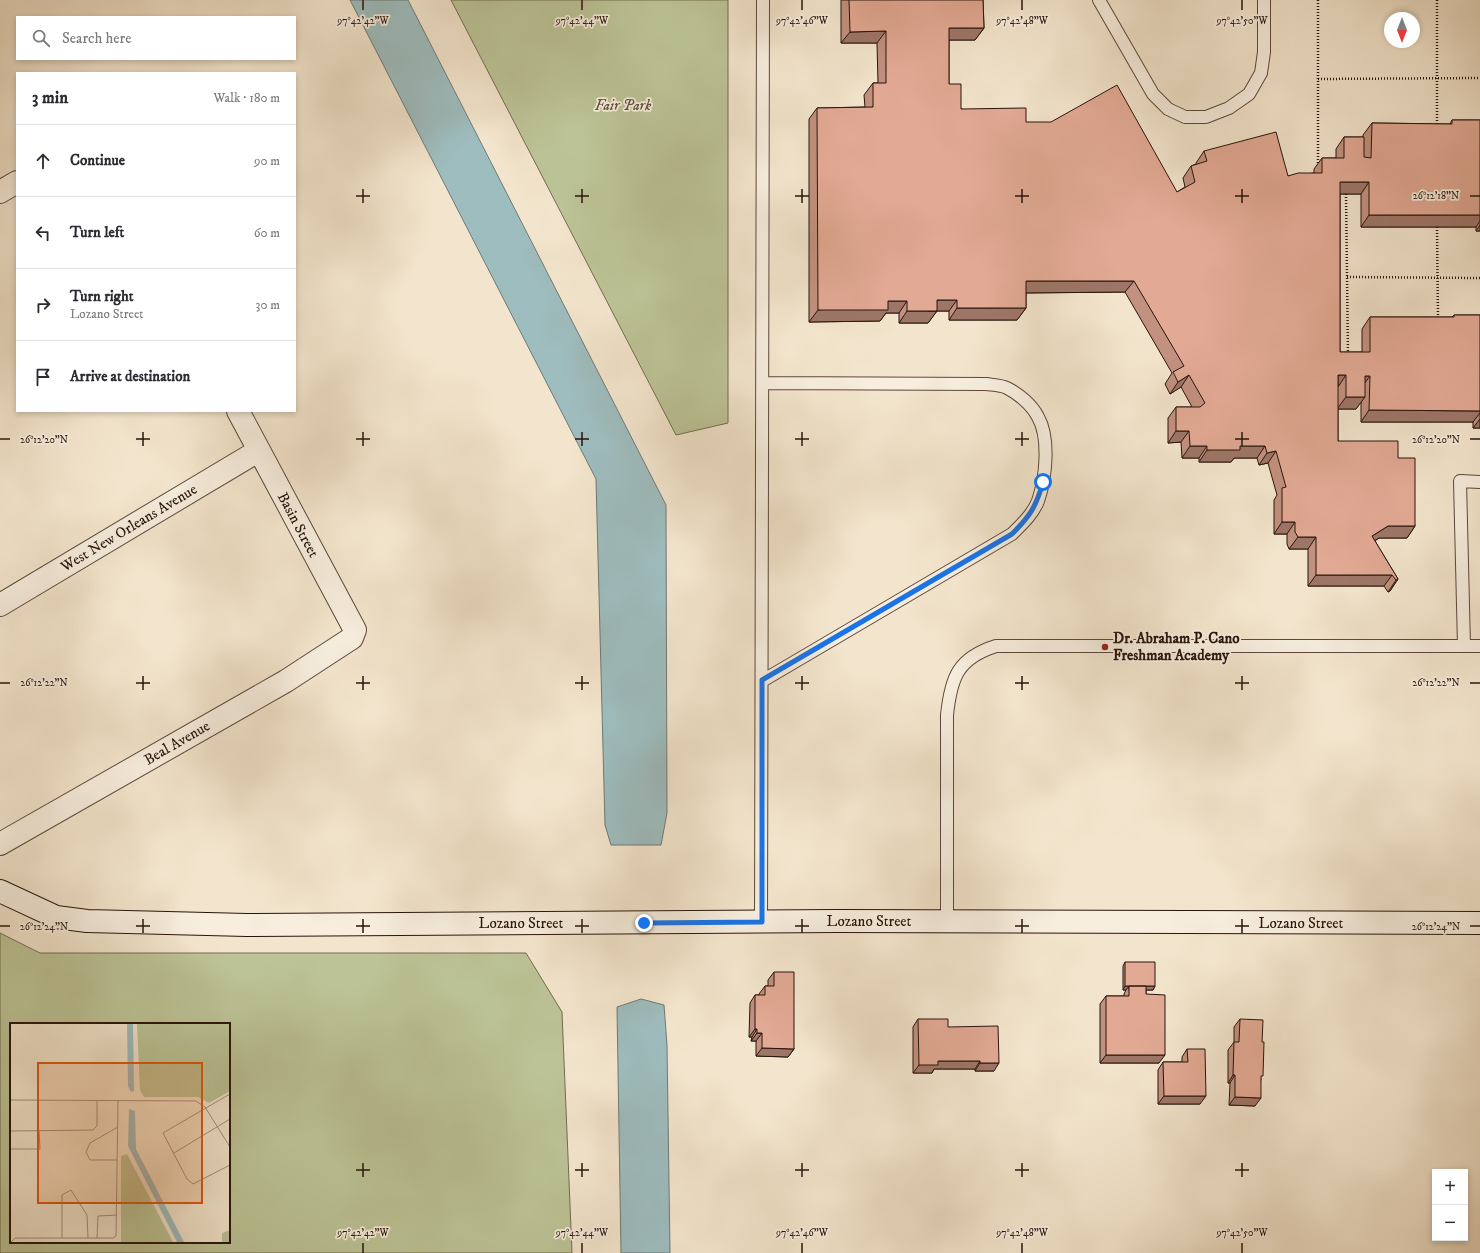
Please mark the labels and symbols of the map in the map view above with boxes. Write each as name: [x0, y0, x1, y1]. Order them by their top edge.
north arrow: [1384, 12, 1420, 48]
text: 97°42'42"W: [336, 15, 390, 27]
text: 97°42'44"W: [555, 15, 609, 27]
text: 97°42'46"W: [775, 15, 829, 27]
text: 97°42'48"W: [995, 15, 1049, 27]
text: 97°42'50"W: [1215, 15, 1268, 27]
park label: Fair Park: [595, 96, 652, 115]
text: 26°12'18"N: [1413, 190, 1459, 202]
text: 26°12'20"N: [20, 434, 68, 446]
text: 26°12'20"N: [1412, 434, 1460, 446]
route start: [1034, 473, 1052, 491]
street label: West New Orleans Avenue: [56, 480, 201, 577]
street label: Basin Street: [273, 489, 323, 561]
place label: Dr. Abraham P. Cano Freshman Academy: [1113, 629, 1240, 665]
marker: Dr. Abraham P. Cano Freshman Academy: [1100, 642, 1110, 652]
text: 26°12'22"N: [20, 677, 68, 689]
text: 26°12'22"N: [1412, 677, 1460, 689]
street label: Beal Avenue: [141, 717, 213, 769]
street label: Lozano Street: [827, 912, 912, 931]
street label: Lozano Street: [479, 914, 564, 933]
route end: [635, 914, 653, 932]
street label: Lozano Street: [1259, 914, 1344, 933]
text: 26°12'24"N: [20, 921, 68, 933]
text: 26°12'24"N: [1412, 921, 1460, 933]
inset map: [10, 1023, 230, 1243]
text: 97°42'42"W: [336, 1227, 390, 1239]
text: 97°42'44"W: [555, 1227, 609, 1239]
text: 97°42'46"W: [775, 1227, 829, 1239]
text: 97°42'48"W: [995, 1227, 1049, 1239]
text: 97°42'50"W: [1215, 1227, 1268, 1239]

